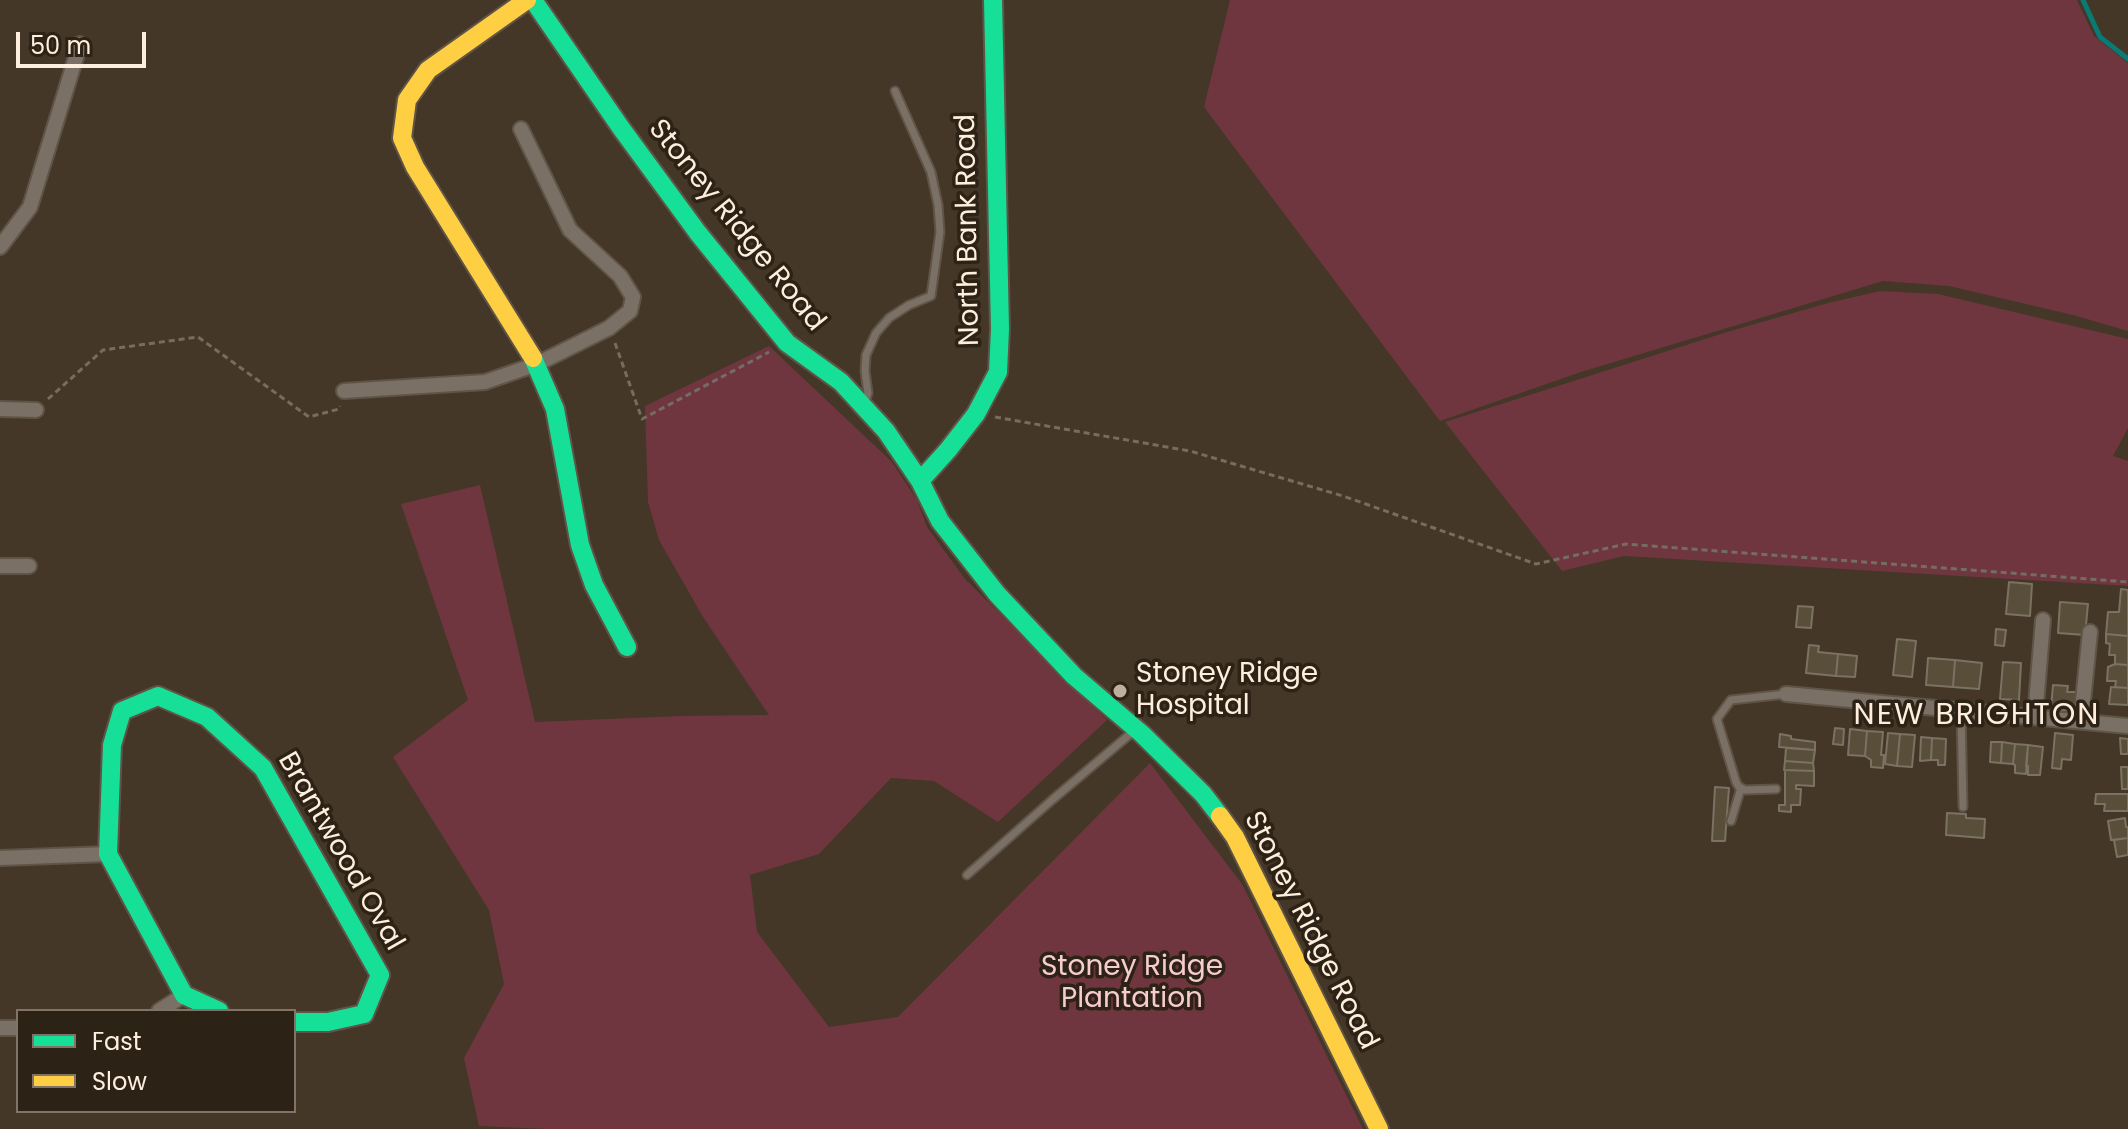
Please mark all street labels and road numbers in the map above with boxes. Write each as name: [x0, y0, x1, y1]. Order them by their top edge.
street label: Stoney Ridge Road: [640, 113, 832, 339]
street label: North Bank Road: [950, 114, 988, 346]
street label: Brantwood Oval: [270, 747, 410, 957]
street label: Stoney Ridge Road: [1235, 806, 1385, 1056]

